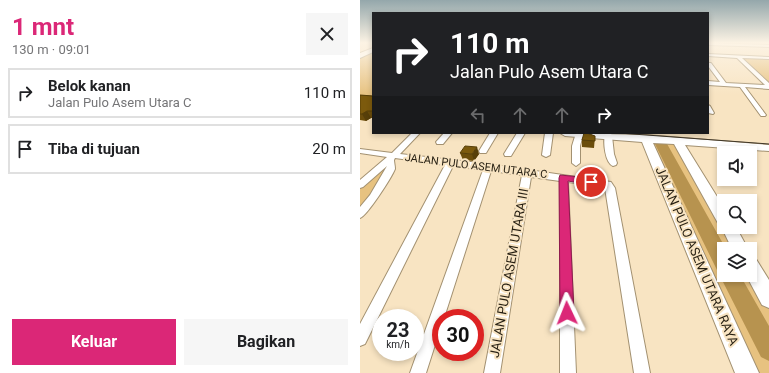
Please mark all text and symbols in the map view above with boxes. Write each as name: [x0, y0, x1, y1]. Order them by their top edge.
text: 1 mnt: [12, 13, 74, 41]
button: close: [306, 13, 348, 55]
text: 110 m: [450, 27, 529, 60]
icon: right: [384, 28, 436, 80]
text: 130 m · 09:01: [12, 42, 91, 57]
text: Jalan Pulo Asem Utara C: [450, 61, 649, 82]
text: Belok kanan: [48, 77, 131, 95]
icon: right: [14, 82, 36, 104]
text: 110 m: [304, 84, 346, 102]
text: Jalan Pulo Asem Utara C: [48, 95, 191, 110]
icon: left: [467, 104, 489, 126]
icon: ahead: [509, 104, 531, 126]
icon: ahead: [551, 104, 573, 126]
icon: right: [593, 104, 615, 126]
icon: arrive: [14, 138, 36, 160]
text: Tiba di tujuan: [48, 140, 140, 158]
text: 20 m: [312, 140, 346, 158]
map controls: [717, 146, 757, 282]
button: sound: [717, 146, 757, 186]
street label: JALAN PULO ASEM UTARA C: [404, 151, 548, 181]
street label: JALAN PULO ASEM UTARA RAYA: [652, 164, 742, 348]
pin: [574, 165, 608, 199]
icon: arrive: [580, 171, 602, 193]
street label: JALAN PULO ASEM UTARA III: [487, 187, 531, 359]
button: search: [717, 194, 757, 234]
button: layers: [717, 242, 757, 282]
position arrow: [546, 292, 588, 334]
speed limit sign: 30: [432, 309, 484, 361]
text: 23: [387, 318, 409, 342]
button: Keluar: [12, 319, 176, 365]
button: Bagikan: [184, 319, 348, 365]
text: km/h: [386, 339, 410, 350]

